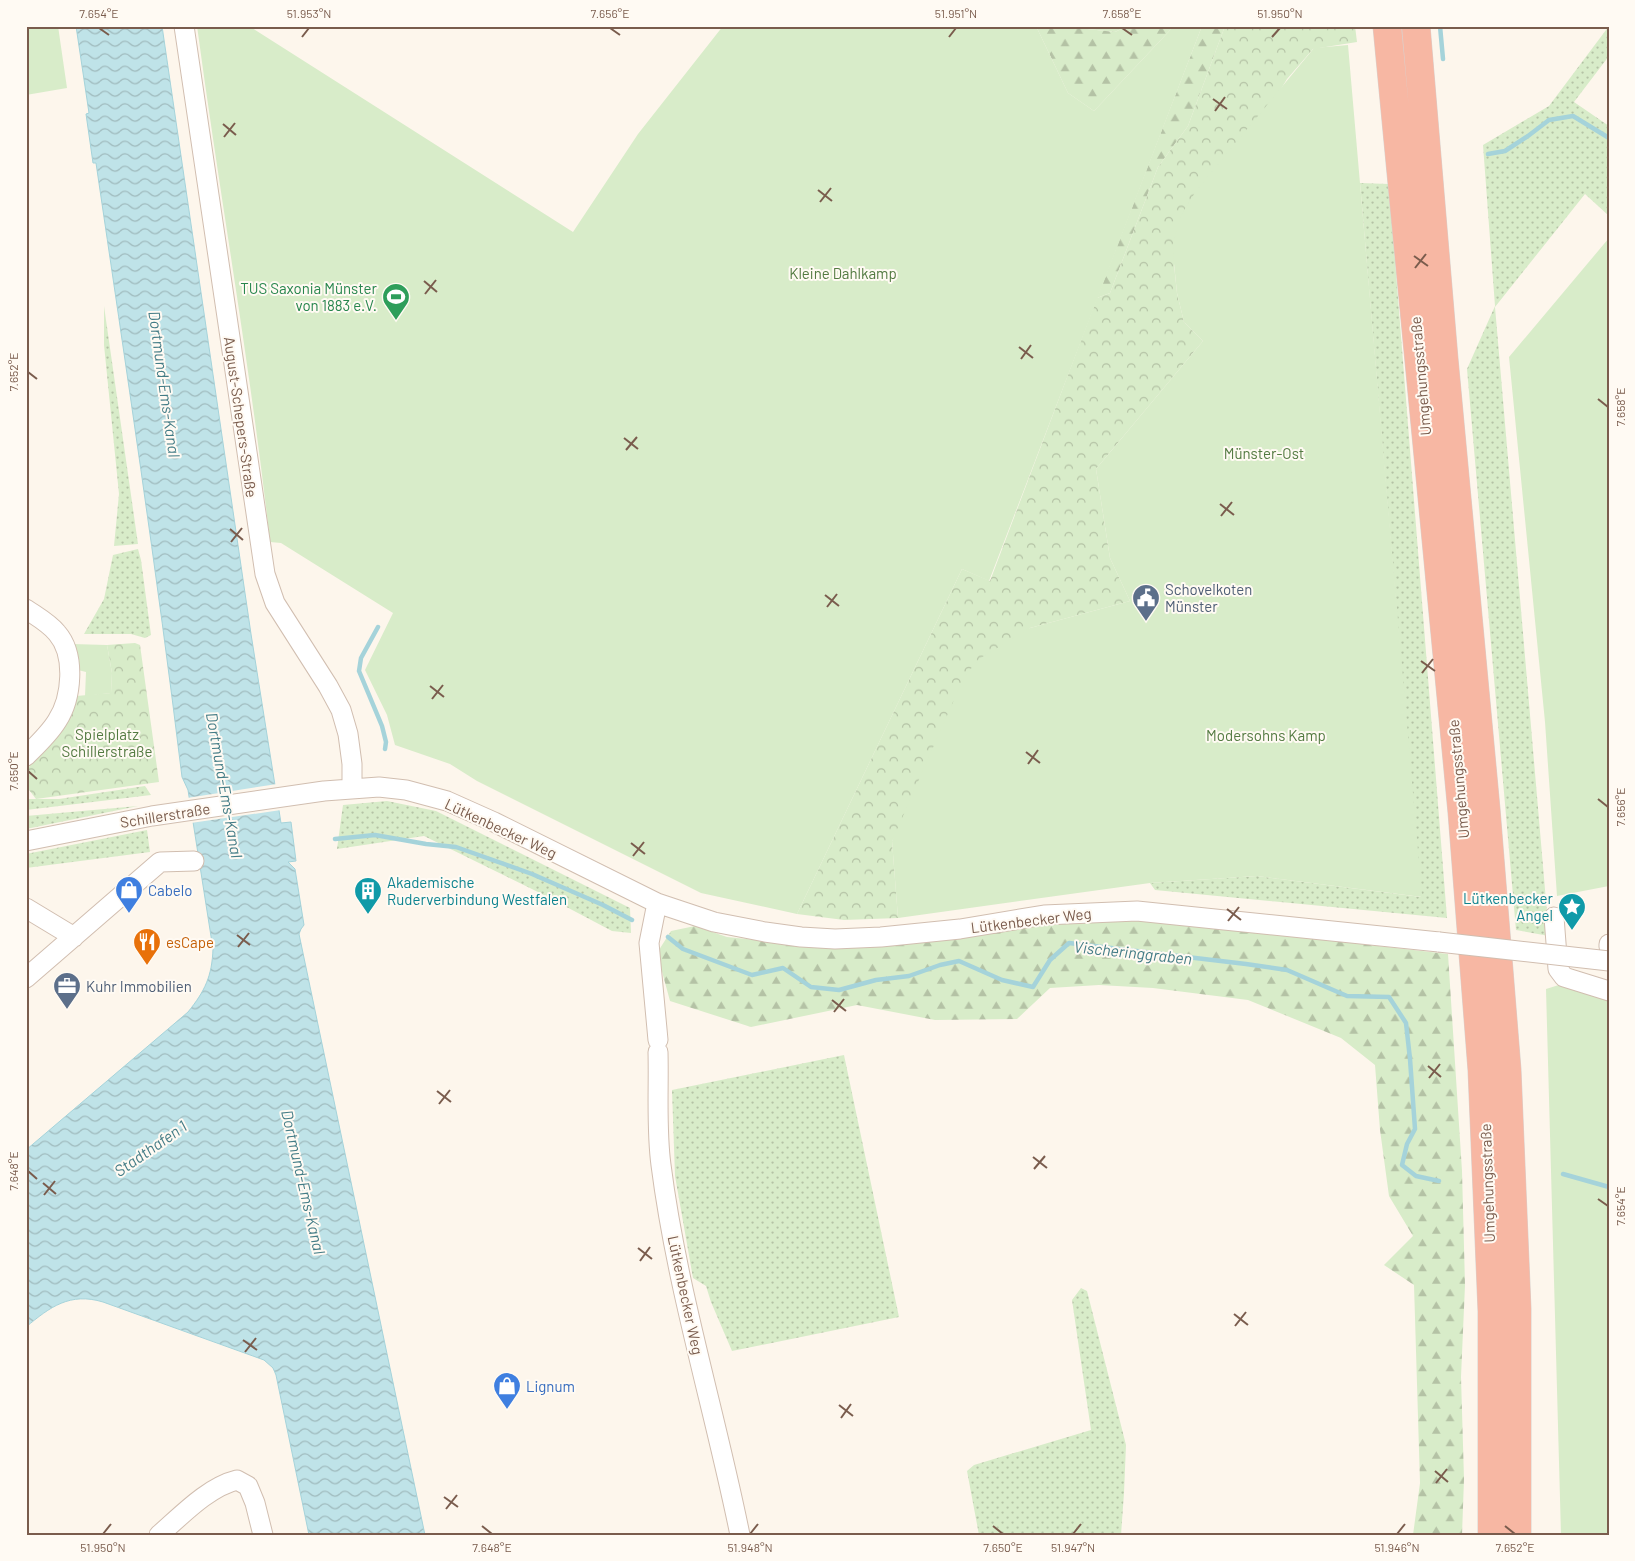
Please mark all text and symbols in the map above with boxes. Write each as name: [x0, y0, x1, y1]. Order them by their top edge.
text: 7.654°E: [79, 6, 119, 20]
text: 51.953°N: [287, 6, 331, 20]
text: 7.656°E: [591, 6, 629, 20]
text: 51.951°N: [935, 6, 977, 20]
text: 7.658°E: [1103, 6, 1141, 20]
text: 51.950°N: [1257, 6, 1303, 20]
park label: Kleine Dahlkamp: [789, 264, 897, 282]
place label: TUS Saxonia Münster von 1883 e.V.: [240, 279, 378, 314]
sports icon: TUS Saxonia Münster von 1883 e.V.: [381, 282, 411, 321]
water label: Dortmund-Ems-Kanal: [145, 310, 185, 459]
street label: Umgehungsstraße: [1406, 316, 1434, 436]
street label: August-Schepers-Straße: [221, 335, 261, 499]
text: 7.652°E: [6, 352, 20, 392]
text: 7.658°E: [1613, 388, 1627, 426]
park label: Münster-Ost: [1224, 444, 1304, 462]
place label: Schovelkoten Münster: [1165, 580, 1252, 615]
public building icon: Schovelkoten Münster: [1131, 583, 1161, 622]
water label: Dortmund-Ems-Kanal: [203, 711, 247, 860]
street label: Umgehungsstraße: [1444, 719, 1472, 839]
park label: Spielplatz Schillerstraße: [62, 725, 152, 760]
park label: Modersohns Kamp: [1206, 726, 1326, 744]
text: 7.650°E: [6, 751, 20, 791]
text: 7.656°E: [1613, 788, 1627, 826]
street label: Lütkenbecker Weg: [442, 794, 560, 862]
street label: Schillerstraße: [119, 799, 211, 831]
place label: Akademische Ruderverbindung Westfalen: [387, 873, 567, 908]
shop icon: Cabelo: [114, 875, 144, 914]
building icon: Akademische Ruderverbindung Westfalen: [353, 876, 383, 915]
place label: Cabelo: [148, 881, 192, 899]
place label: Lütkenbecker Angel: [1463, 889, 1554, 924]
place icon: Lütkenbecker Angel: [1557, 892, 1587, 931]
street label: Lütkenbecker Weg: [970, 904, 1092, 936]
restaurant icon: esCape: [132, 927, 162, 966]
place label: esCape: [166, 933, 214, 951]
water label: Vischeringgraben: [1073, 936, 1193, 968]
office icon: Kuhr Immobilien: [52, 971, 82, 1010]
place label: Kuhr Immobilien: [86, 977, 192, 995]
water label: Dortmund-Ems-Kanal: [278, 1108, 330, 1256]
water label: Stadthafen 1: [110, 1116, 190, 1180]
street label: Umgehungsstraße: [1476, 1123, 1498, 1243]
text: 7.648°E: [6, 1151, 20, 1191]
text: 7.654°E: [1613, 1186, 1627, 1226]
street label: Lütkenbecker Weg: [665, 1234, 707, 1356]
shop icon: Lignum: [492, 1371, 522, 1410]
place label: Lignum: [526, 1377, 575, 1395]
text: 51.950°N: [80, 1540, 126, 1554]
text: 7.648°E: [472, 1540, 512, 1554]
text: 51.948°N: [727, 1540, 773, 1554]
text: 7.650°E: [983, 1540, 1023, 1554]
text: 51.947°N: [1051, 1540, 1095, 1554]
text: 51.946°N: [1374, 1540, 1420, 1554]
text: 7.652°E: [1495, 1540, 1535, 1554]

